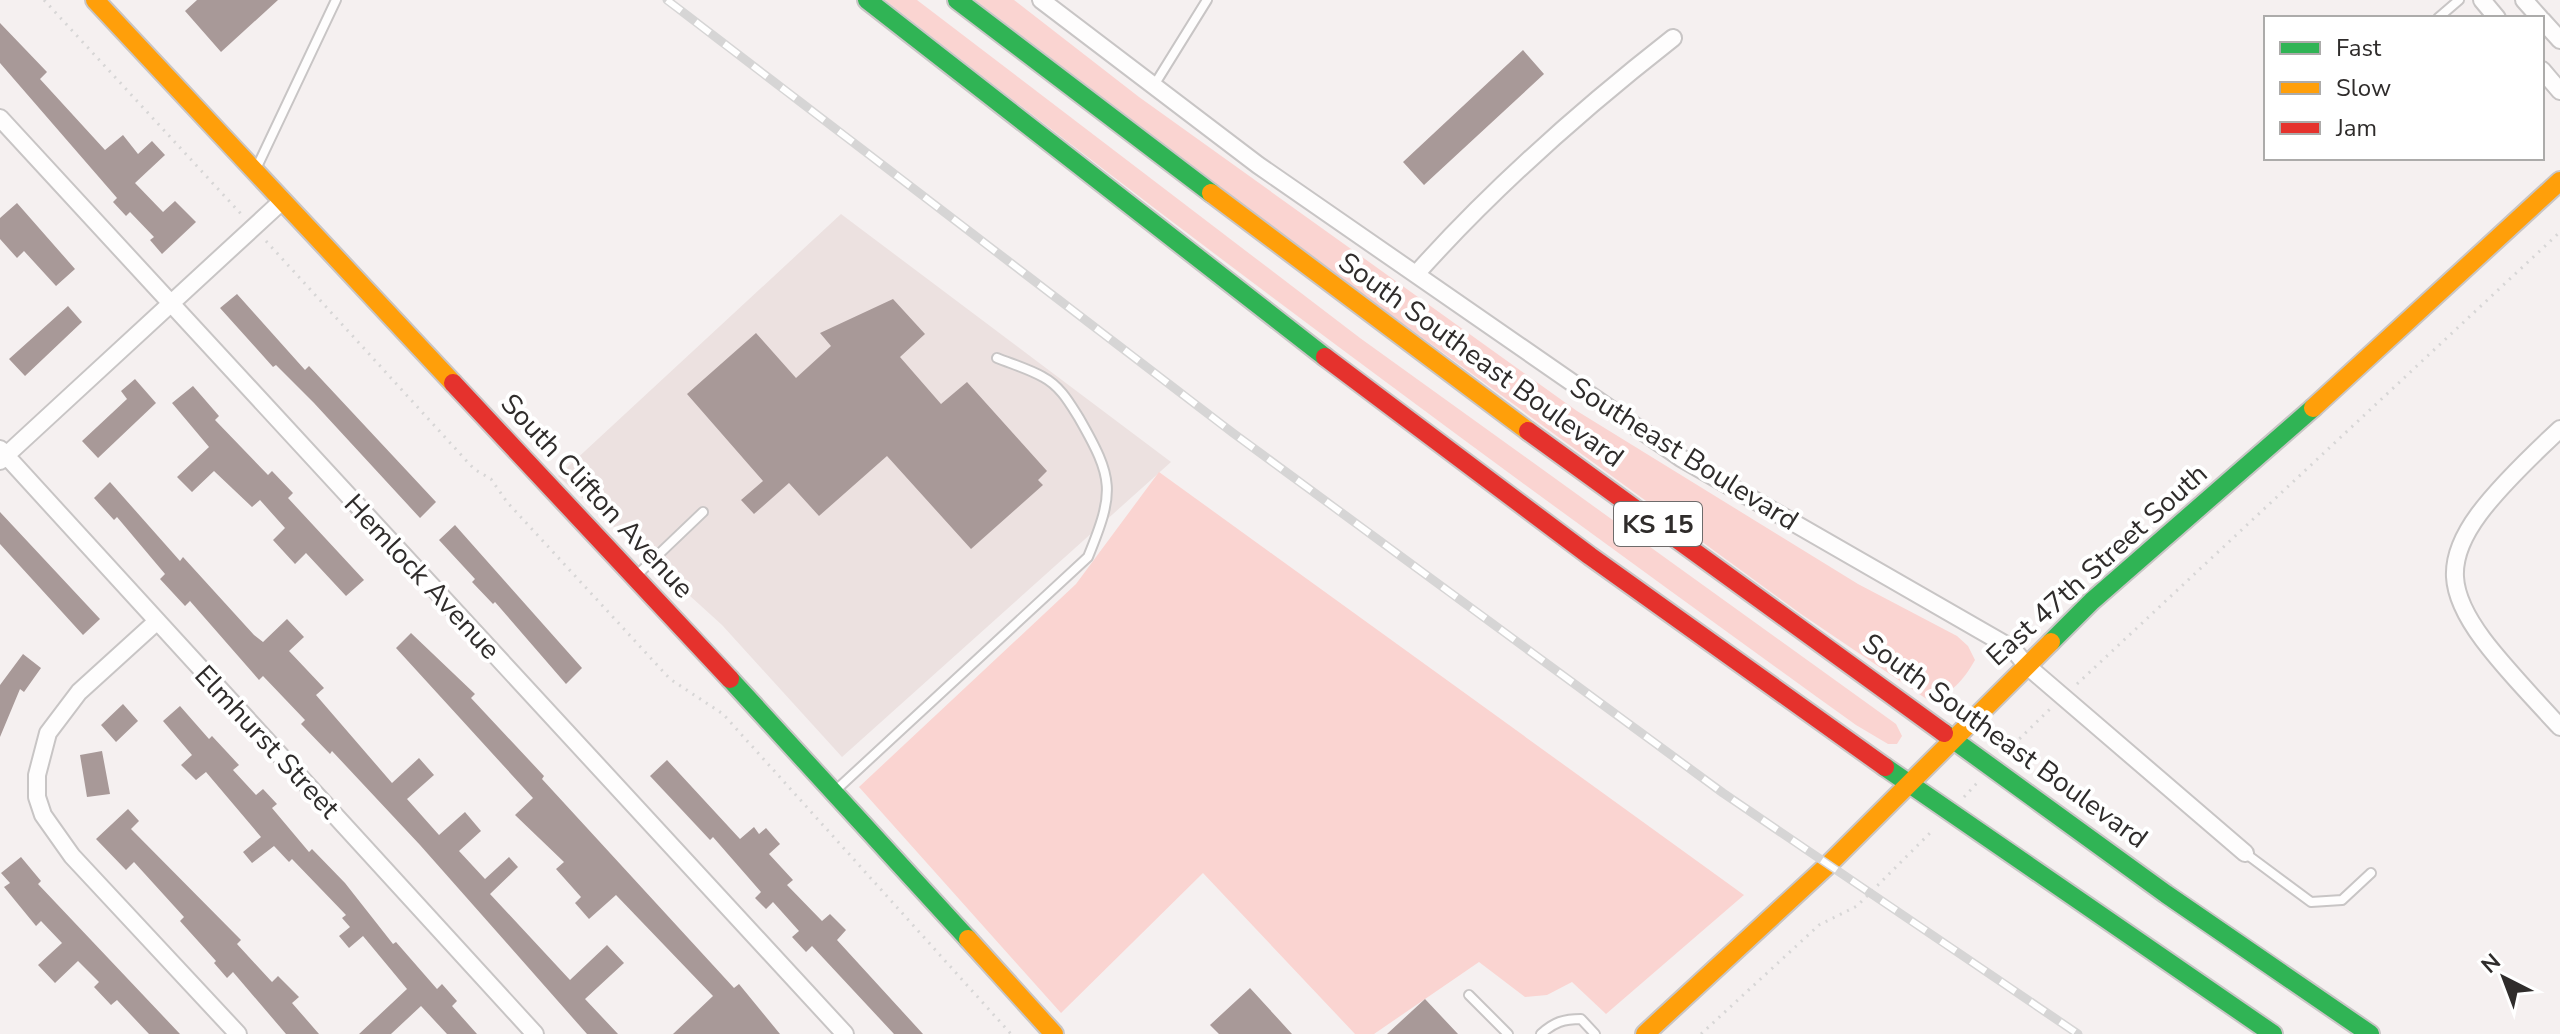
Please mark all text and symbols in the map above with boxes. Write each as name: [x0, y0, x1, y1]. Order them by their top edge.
legend: [2264, 16, 2544, 160]
text: Fast: [2336, 32, 2382, 64]
text: Slow: [2336, 72, 2391, 104]
text: Jam: [2335, 112, 2377, 144]
street label: South Southeast Boulevard: [1331, 244, 1631, 476]
street label: Southeast Boulevard: [1563, 368, 1805, 540]
street label: South Clifton Avenue: [492, 385, 702, 607]
street label: East 47th Street South: [1978, 455, 2216, 675]
street label: Hemlock Avenue: [335, 486, 509, 668]
road number: KS 15: [1614, 502, 1702, 546]
street label: South Southeast Boulevard: [1855, 625, 2155, 857]
street label: Elmhurst Street: [186, 657, 348, 827]
north arrow: [2464, 938, 2544, 1018]
text: N: [2475, 947, 2507, 981]

